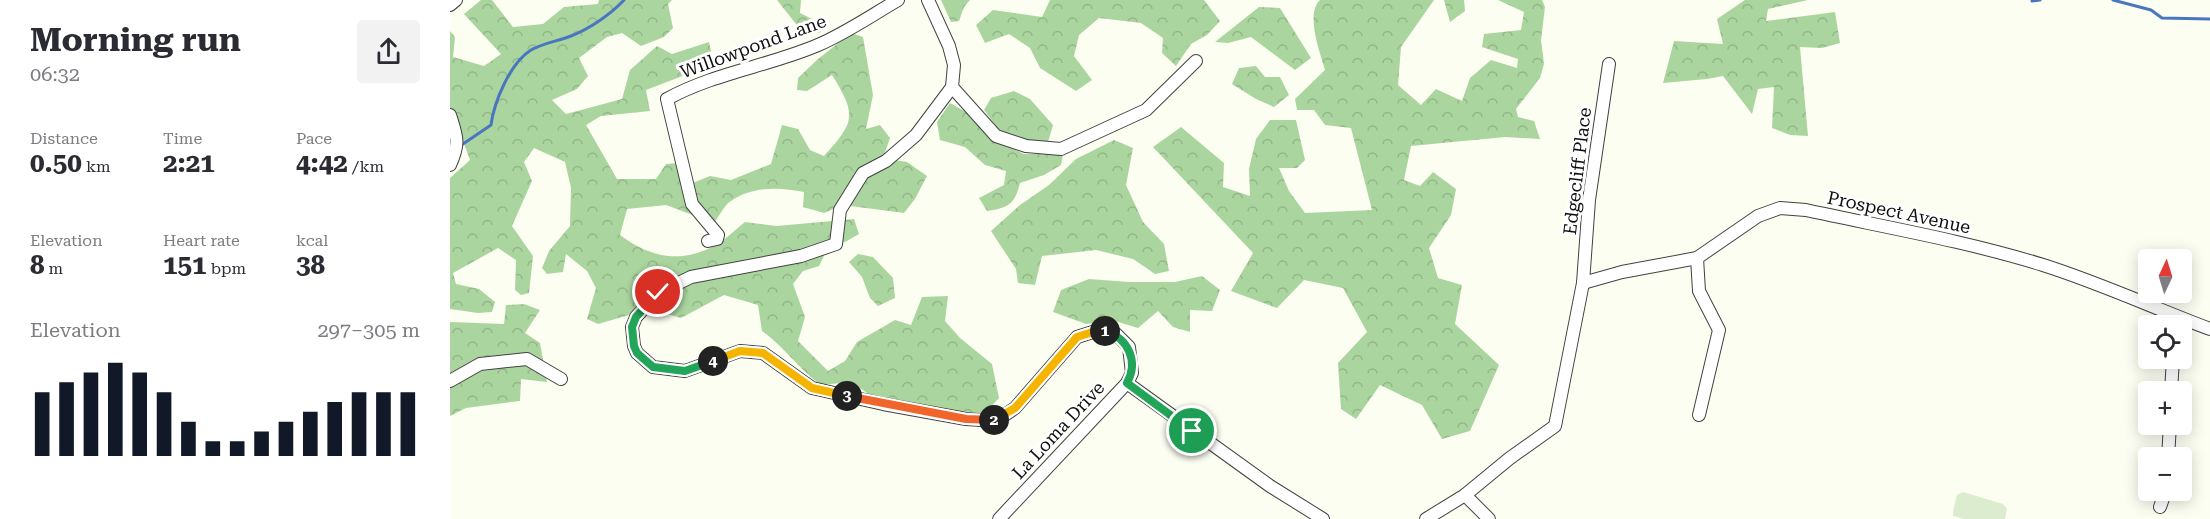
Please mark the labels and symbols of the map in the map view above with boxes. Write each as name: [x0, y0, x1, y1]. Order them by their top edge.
street label: Willowpond Lane: [677, 10, 829, 82]
street label: Edgecliff Place: [1559, 106, 1595, 236]
street label: Prospect Avenue: [1825, 187, 1973, 237]
north arrow: [2138, 249, 2192, 303]
pin: [632, 266, 683, 317]
pin: 1: [1090, 316, 1120, 346]
pin: 4: [698, 346, 728, 376]
street label: La Loma Drive: [1007, 377, 1109, 483]
pin: 3: [832, 381, 862, 411]
pin: 2: [979, 405, 1009, 435]
pin: [1166, 405, 1217, 456]

